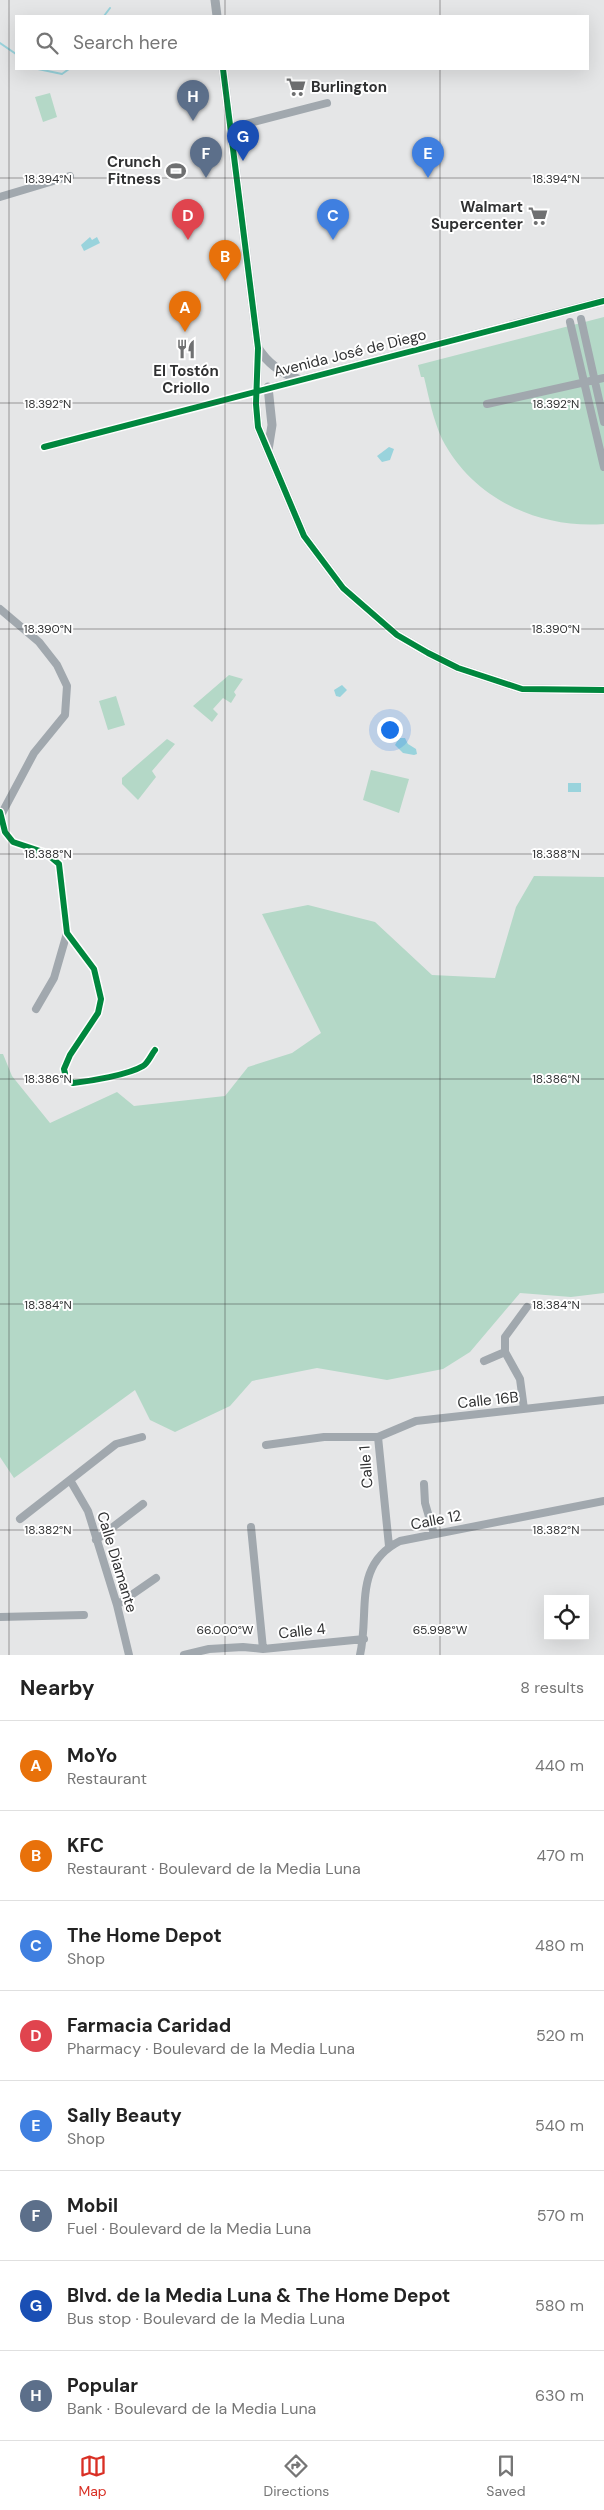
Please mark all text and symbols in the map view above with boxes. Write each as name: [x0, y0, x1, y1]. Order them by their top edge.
search box: [15, 15, 589, 70]
icon: search: [33, 29, 61, 57]
text: Search here: [73, 30, 178, 55]
supermarket icon: Burlington: [285, 76, 307, 98]
place label: Burlington: [311, 77, 387, 97]
pin: H: [177, 80, 209, 121]
pin: G: [227, 120, 259, 161]
pin: F: [190, 137, 222, 178]
pin: E: [412, 137, 444, 178]
place label: Crunch Fitness: [107, 152, 161, 189]
sports icon: Crunch Fitness: [165, 160, 187, 182]
text: 18.394°N: [24, 171, 72, 187]
text: 18.394°N: [532, 171, 580, 187]
place label: Walmart Supercenter: [431, 197, 523, 234]
pin: D: [172, 199, 204, 240]
pin: C: [317, 199, 349, 240]
supermarket icon: Walmart Supercenter: [527, 205, 549, 227]
pin: B: [209, 240, 241, 281]
pin: A: [169, 291, 201, 332]
street label: Avenida José de Diego: [272, 324, 429, 382]
restaurant icon: El Tostón Criollo: [175, 338, 197, 360]
place label: El Tostón Criollo: [153, 361, 219, 398]
text: 18.392°N: [25, 396, 71, 412]
text: 18.392°N: [533, 396, 579, 412]
text: 18.390°N: [24, 621, 72, 637]
text: 18.390°N: [532, 621, 580, 637]
your location: [377, 717, 403, 743]
text: 18.388°N: [24, 846, 72, 862]
text: 18.388°N: [532, 846, 580, 862]
text: 18.386°N: [24, 1071, 72, 1087]
text: 18.386°N: [532, 1071, 580, 1087]
text: 18.384°N: [24, 1297, 72, 1313]
text: 18.384°N: [532, 1297, 580, 1313]
street label: Calle 16B: [456, 1387, 520, 1413]
street label: Calle 1: [355, 1445, 377, 1489]
street label: Calle 12: [409, 1505, 463, 1535]
street label: Calle Diamante: [92, 1509, 142, 1615]
text: 18.382°N: [25, 1522, 71, 1538]
text: 18.382°N: [533, 1522, 579, 1538]
map controls: [544, 1595, 589, 1640]
button: locate: [544, 1595, 589, 1640]
street label: Calle 4: [277, 1619, 327, 1643]
text: 66.000°W: [197, 1622, 254, 1638]
text: 65.998°W: [413, 1622, 468, 1638]
text: Nearby: [20, 1674, 94, 1702]
text: 8 results: [520, 1677, 584, 1698]
text: MoYo: [67, 1743, 117, 1768]
text: A: [30, 1755, 42, 1776]
text: 440 m: [535, 1755, 584, 1776]
text: Restaurant: [67, 1768, 147, 1789]
text: KFC: [67, 1833, 104, 1858]
text: B: [31, 1845, 41, 1866]
text: 470 m: [537, 1845, 584, 1866]
text: Restaurant · Boulevard de la Media Luna: [67, 1858, 361, 1879]
text: The Home Depot: [67, 1923, 222, 1948]
text: C: [30, 1935, 42, 1956]
text: 480 m: [535, 1935, 584, 1956]
text: Shop: [67, 1948, 105, 1969]
text: Farmacia Caridad: [67, 2013, 231, 2038]
text: D: [30, 2025, 42, 2046]
text: 520 m: [536, 2025, 584, 2046]
text: Pharmacy · Boulevard de la Media Luna: [67, 2038, 355, 2059]
text: Sally Beauty: [67, 2103, 182, 2128]
text: E: [31, 2115, 41, 2136]
text: 540 m: [535, 2115, 584, 2136]
text: Shop: [67, 2128, 105, 2149]
text: Mobil: [67, 2193, 118, 2218]
text: F: [32, 2205, 40, 2226]
text: 570 m: [537, 2205, 584, 2226]
text: Fuel · Boulevard de la Media Luna: [67, 2218, 311, 2239]
text: Blvd. de la Media Luna & The Home Depot: [67, 2283, 450, 2308]
text: G: [30, 2295, 42, 2316]
text: 580 m: [535, 2295, 584, 2316]
text: Bus stop · Boulevard de la Media Luna: [67, 2308, 345, 2329]
text: Popular: [67, 2373, 138, 2398]
text: H: [30, 2385, 42, 2406]
text: 630 m: [535, 2385, 584, 2406]
text: Bank · Boulevard de la Media Luna: [67, 2398, 316, 2419]
tab: Map: [78, 2452, 107, 2500]
tab: Directions: [264, 2452, 329, 2500]
tab: Saved: [486, 2452, 526, 2500]

